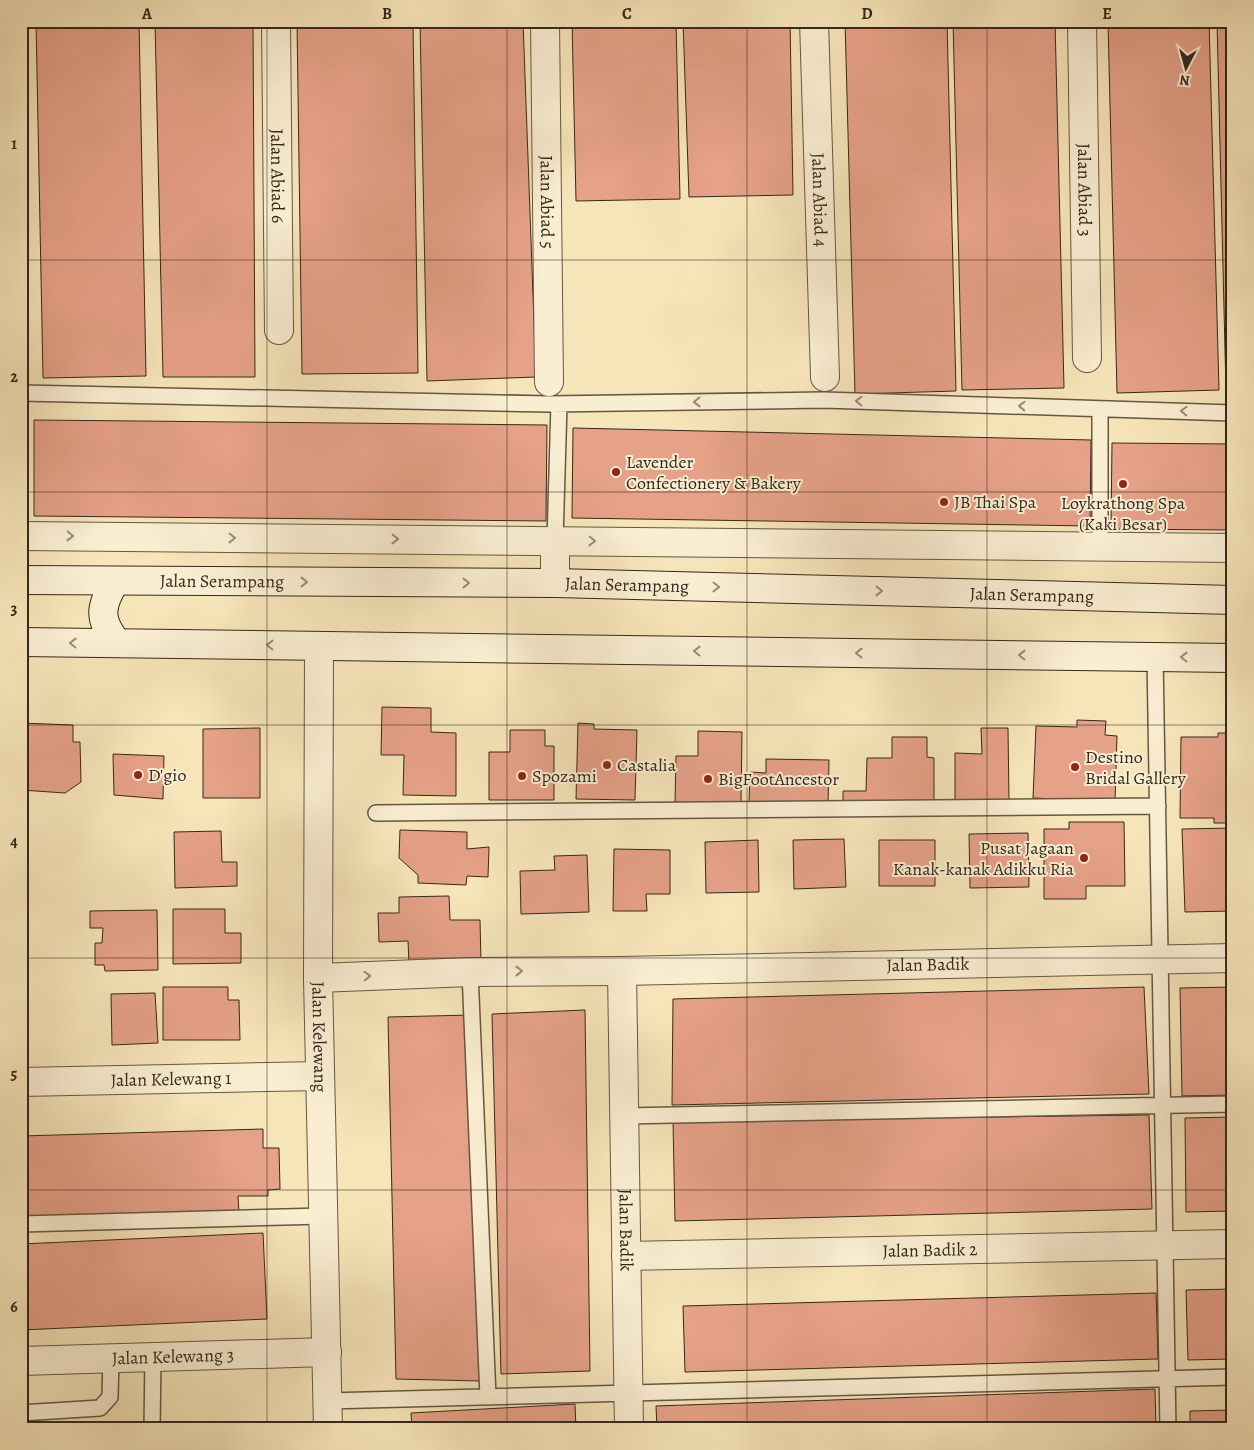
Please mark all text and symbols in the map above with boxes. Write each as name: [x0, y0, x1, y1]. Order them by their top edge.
text: A: [141, 3, 153, 25]
text: B: [382, 3, 392, 25]
text: C: [622, 3, 632, 25]
text: D: [861, 3, 873, 25]
text: E: [1102, 3, 1112, 25]
north arrow: [1162, 42, 1212, 92]
text: N: [1179, 70, 1191, 90]
street label: Jalan Abiad 6: [265, 129, 290, 223]
text: 1: [11, 133, 17, 155]
street label: Jalan Abiad 3: [1072, 143, 1097, 237]
street label: Jalan Abiad 4: [806, 152, 833, 247]
street label: Jalan Abiad 5: [534, 155, 560, 249]
text: 2: [10, 366, 18, 388]
one-way arrow: [855, 396, 862, 406]
one-way arrow: [692, 397, 700, 407]
one-way arrow: [1017, 401, 1025, 412]
one-way arrow: [1180, 406, 1188, 417]
place label: Lavender Confectionery & Bakery: [626, 450, 802, 495]
marker: Lavender Confectionery & Bakery: [610, 466, 622, 478]
marker: Loykrathong Spa (Kaki Besar): [1117, 478, 1129, 490]
place label: JB Thai Spa: [954, 490, 1037, 514]
place label: Loykrathong Spa (Kaki Besar): [1061, 491, 1186, 536]
marker: JB Thai Spa: [938, 496, 950, 508]
one-way arrow: [66, 531, 74, 541]
one-way arrow: [229, 533, 237, 543]
one-way arrow: [392, 534, 399, 544]
one-way arrow: [589, 536, 597, 546]
street label: Jalan Serampang: [160, 569, 284, 593]
street label: Jalan Serampang: [565, 571, 689, 598]
one-way arrow: [300, 577, 308, 587]
one-way arrow: [462, 578, 470, 588]
street label: Jalan Serampang: [969, 581, 1094, 609]
one-way arrow: [712, 582, 720, 592]
one-way arrow: [875, 586, 883, 596]
text: 3: [11, 598, 18, 620]
one-way arrow: [69, 637, 77, 648]
one-way arrow: [266, 640, 274, 650]
one-way arrow: [692, 646, 700, 656]
one-way arrow: [855, 648, 862, 658]
one-way arrow: [1017, 650, 1025, 660]
one-way arrow: [1180, 652, 1188, 662]
place label: Destino Bridal Gallery: [1085, 745, 1187, 790]
place label: Castalia: [617, 753, 677, 777]
marker: Castalia: [601, 759, 613, 771]
marker: Destino Bridal Gallery: [1069, 761, 1081, 773]
place label: D'gio: [148, 763, 186, 787]
place label: Spozami: [532, 764, 597, 788]
place label: BigFootAncestor: [718, 767, 839, 791]
marker: D'gio: [132, 769, 144, 781]
marker: Spozami: [516, 770, 528, 782]
marker: BigFootAncestor: [702, 773, 714, 785]
text: 4: [10, 831, 18, 853]
place label: Pusat Jagaan Kanak-kanak Adikku Ria: [893, 836, 1075, 881]
marker: Pusat Jagaan Kanak-kanak Adikku Ria: [1078, 852, 1090, 864]
street label: Jalan Badik: [886, 952, 970, 977]
one-way arrow: [516, 966, 523, 976]
one-way arrow: [363, 970, 371, 981]
street label: Jalan Kelewang: [306, 981, 333, 1093]
text: 5: [11, 1063, 18, 1085]
street label: Jalan Kelewang 1: [110, 1066, 232, 1092]
street label: Jalan Badik: [613, 1188, 639, 1272]
street label: Jalan Badik 2: [882, 1237, 978, 1263]
text: 6: [10, 1296, 18, 1318]
street label: Jalan Kelewang 3: [112, 1343, 234, 1370]

